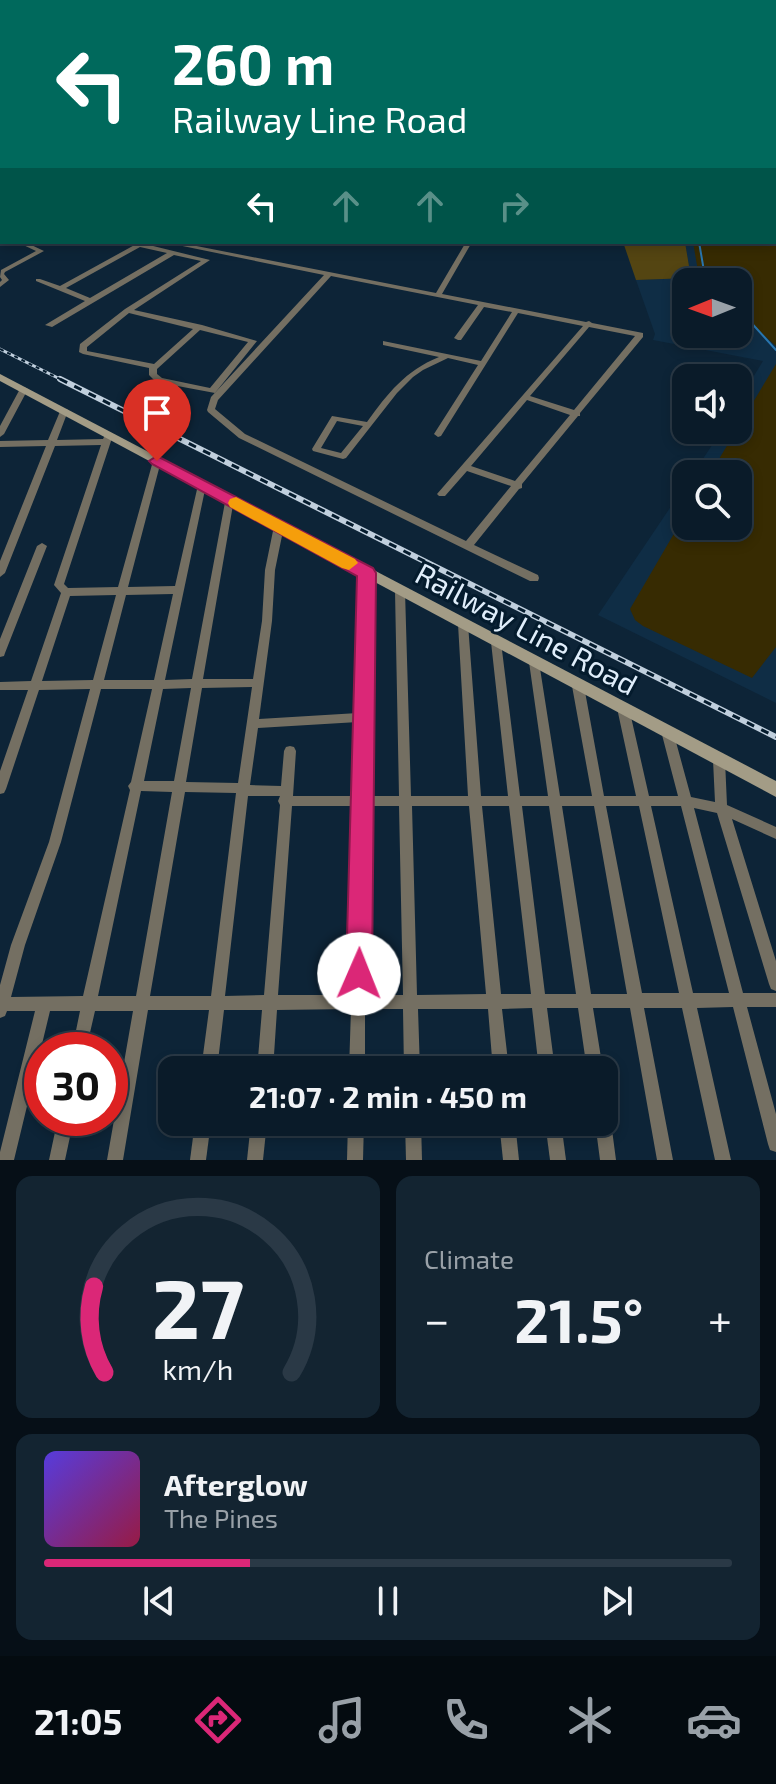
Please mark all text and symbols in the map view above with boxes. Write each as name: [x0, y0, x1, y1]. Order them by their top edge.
text: 260 m: [172, 29, 334, 96]
icon: left: [40, 32, 144, 136]
text: Railway Line Road: [172, 97, 467, 140]
icon: left: [240, 184, 284, 228]
icon: ahead: [324, 184, 368, 228]
icon: ahead: [408, 184, 452, 228]
icon: right: [492, 184, 536, 228]
north arrow: [672, 268, 752, 348]
map controls: [672, 268, 752, 540]
button: sound: [672, 364, 752, 444]
pin: [123, 379, 191, 461]
icon: arrive: [135, 391, 179, 435]
button: search: [672, 460, 752, 540]
street label: Railway Line Road: [410, 554, 644, 702]
position arrow: [317, 932, 401, 1016]
speed limit sign: 30: [24, 1032, 128, 1136]
text: 21:07 · 2 min · 450 m: [249, 1078, 527, 1114]
text: Climate: [424, 1243, 514, 1274]
text: 27: [152, 1256, 244, 1356]
text: 21.5°: [514, 1283, 643, 1355]
text: −: [424, 1292, 450, 1345]
text: +: [708, 1292, 732, 1345]
text: km/h: [163, 1351, 233, 1386]
text: Afterglow: [164, 1466, 308, 1502]
text: The Pines: [164, 1502, 278, 1533]
icon: previous: [137, 1579, 181, 1623]
icon: pause: [366, 1579, 410, 1623]
icon: next: [595, 1579, 639, 1623]
icon: directions: [190, 1692, 246, 1748]
icon: music: [314, 1692, 370, 1748]
icon: phone: [438, 1692, 494, 1748]
icon: climate: [562, 1692, 618, 1748]
icon: car: [686, 1692, 742, 1748]
text: 21:05: [34, 1699, 122, 1742]

